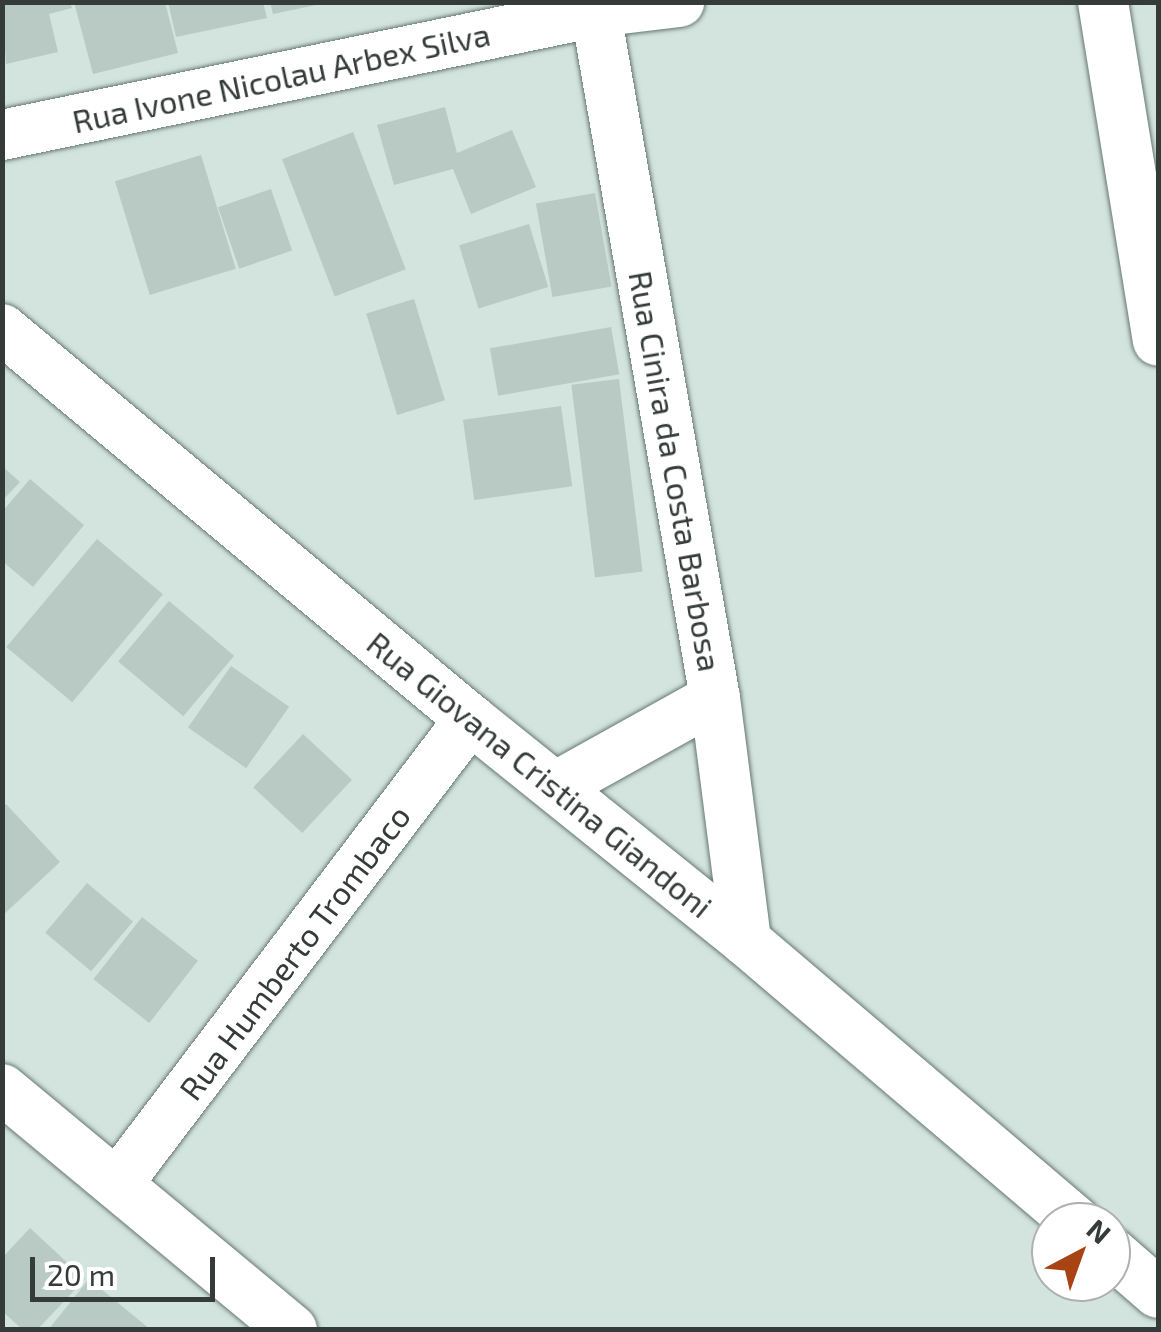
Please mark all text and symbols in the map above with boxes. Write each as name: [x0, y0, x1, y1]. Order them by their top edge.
street label: Rua Ivone Nicolau Arbex Silva: [68, 14, 494, 140]
street label: Rua Cinira da Costa Barbosa: [622, 268, 730, 674]
street label: Rua Giovana Cristina Giandoni: [360, 623, 720, 925]
street label: Rua Humberto Trombaco: [170, 797, 418, 1107]
north arrow: [1031, 1202, 1131, 1302]
text: N: [1081, 1211, 1118, 1250]
scale bar: [35, 1237, 220, 1299]
text: 20 m: [47, 1256, 115, 1292]

